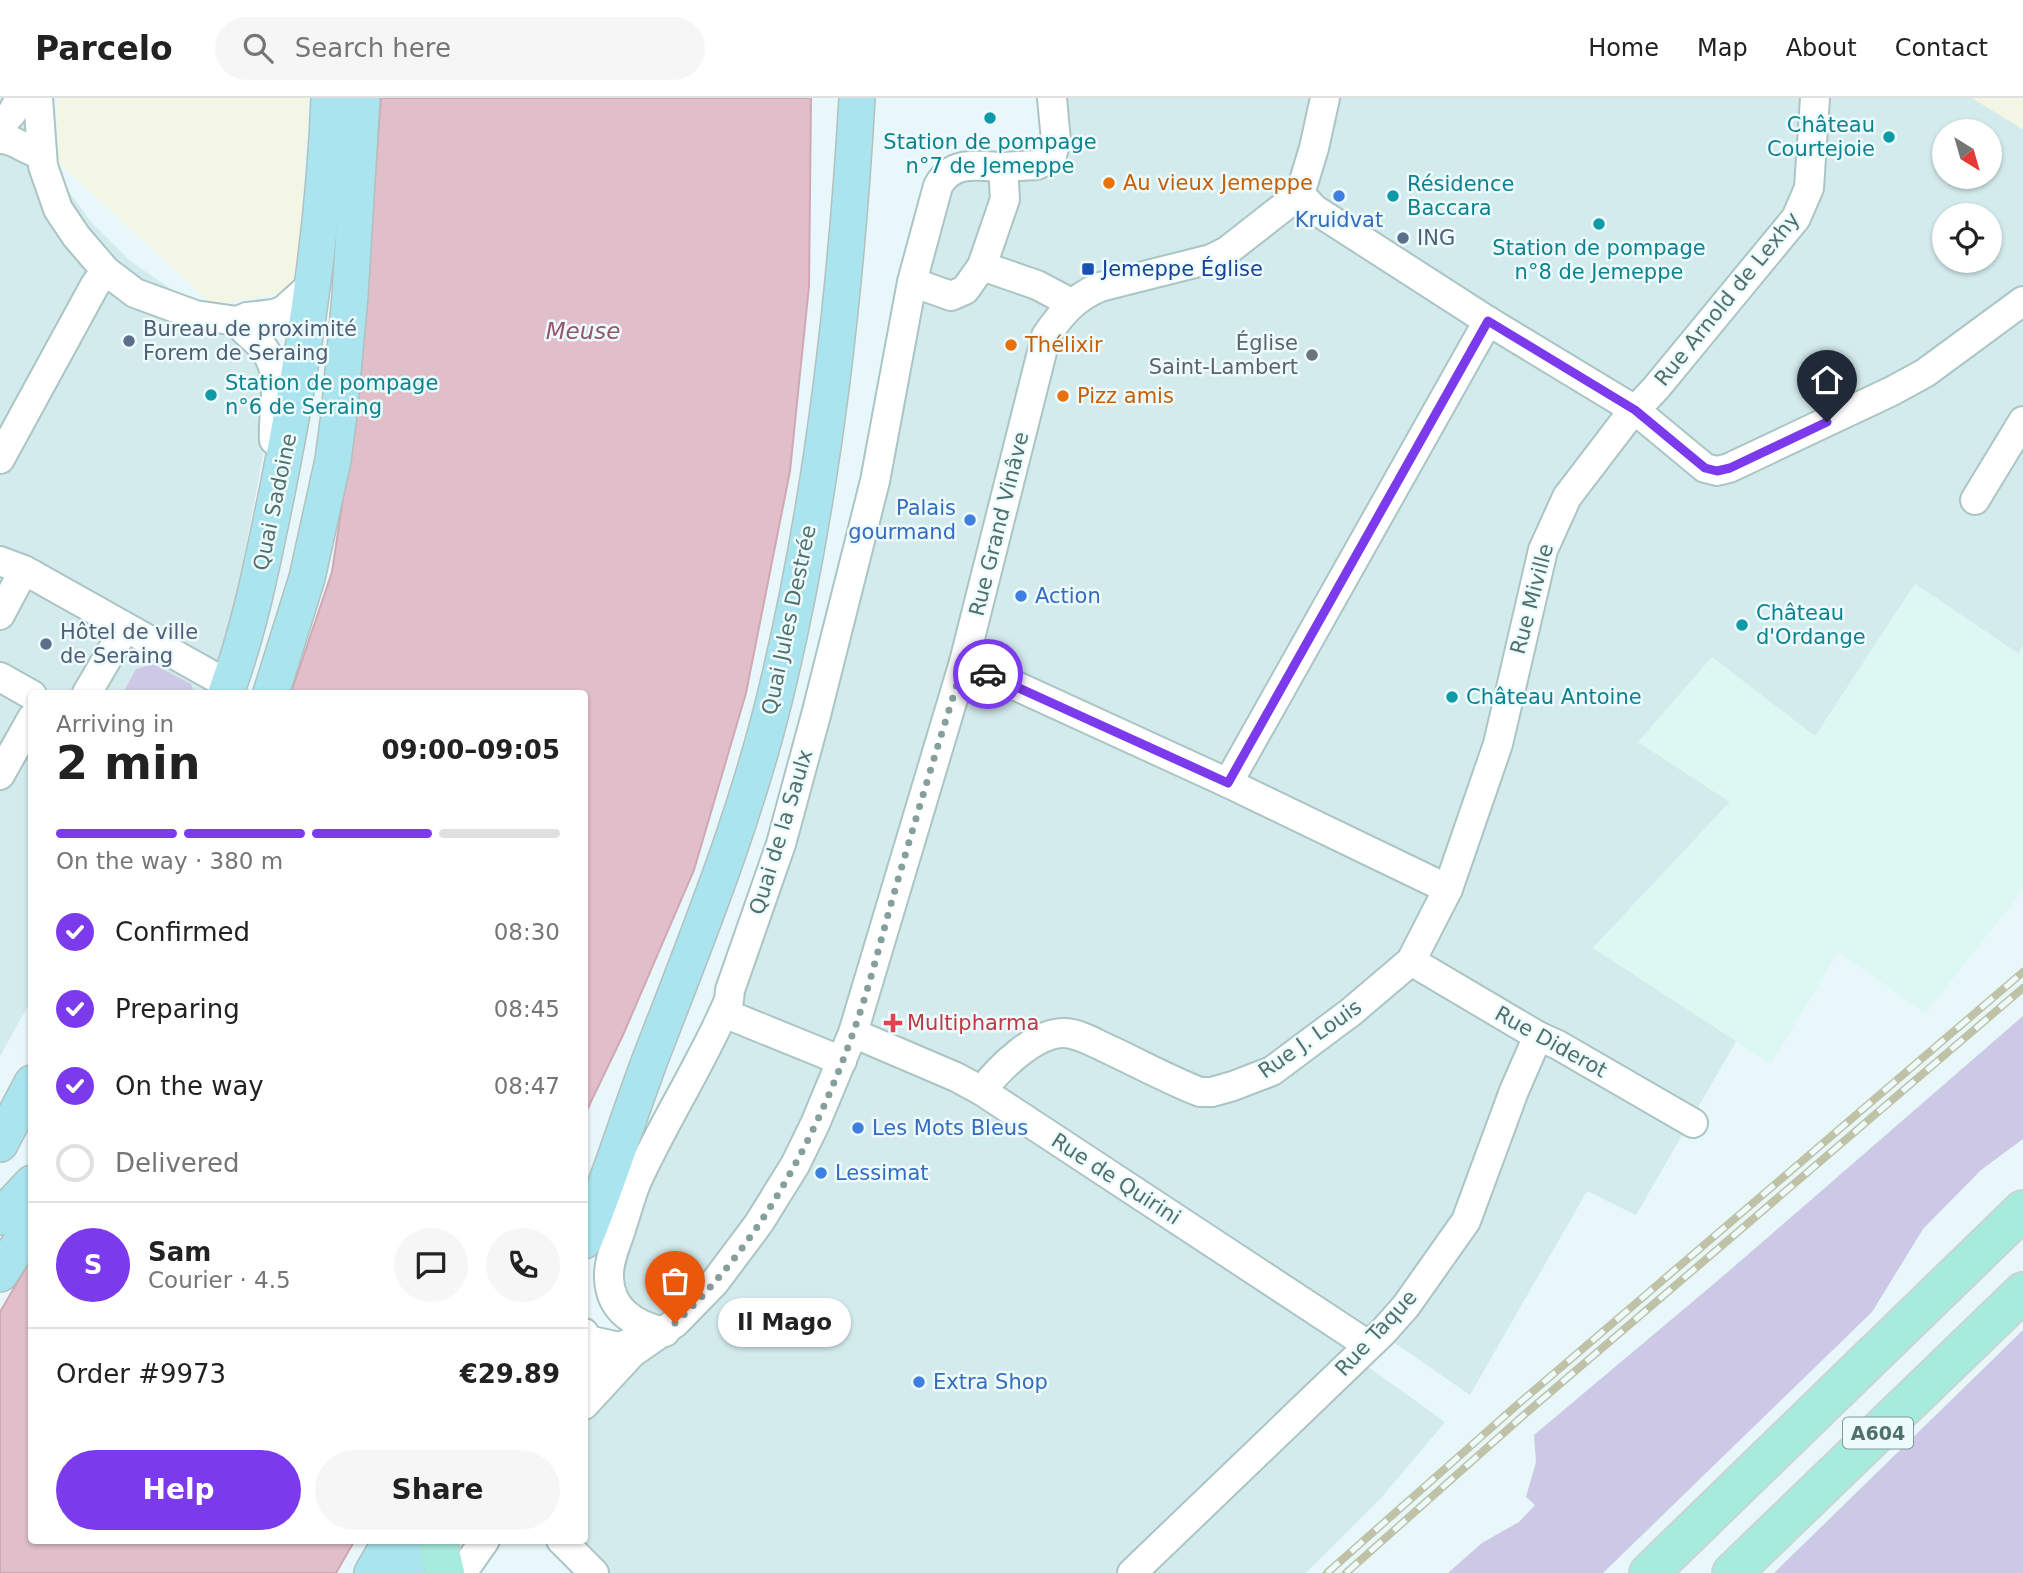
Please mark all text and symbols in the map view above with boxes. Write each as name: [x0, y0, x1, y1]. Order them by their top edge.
search box: [215, 17, 705, 80]
text: Parcelo: [35, 29, 173, 68]
icon: search: [239, 29, 277, 67]
text: Search here: [295, 33, 451, 63]
text: Home: [1588, 34, 1659, 62]
text: Map: [1697, 34, 1748, 62]
text: About: [1786, 34, 1857, 62]
text: Contact: [1895, 34, 1988, 62]
marker: Station de pompage n°7 de Jemeppe: [982, 110, 998, 126]
place label: Château Courtejoie: [1767, 113, 1875, 161]
north arrow: [1932, 119, 2002, 189]
map controls: [1932, 119, 2002, 273]
marker: Château Courtejoie: [1881, 129, 1897, 145]
place label: Station de pompage n°7 de Jemeppe: [883, 130, 1097, 178]
place label: Au vieux Jemeppe: [1123, 171, 1313, 195]
place label: Résidence Baccara: [1407, 172, 1514, 220]
marker: Au vieux Jemeppe: [1101, 175, 1117, 191]
marker: Kruidvat: [1331, 188, 1347, 204]
marker: Résidence Baccara: [1385, 188, 1401, 204]
button: locate: [1932, 203, 2002, 273]
street label: Rue Arnold de Lexhy: [1650, 207, 1804, 391]
place label: Kruidvat: [1295, 208, 1383, 232]
marker: Station de pompage n°8 de Jemeppe: [1591, 216, 1607, 232]
place label: ING: [1417, 226, 1455, 250]
marker: ING: [1395, 230, 1411, 246]
place label: Station de pompage n°8 de Jemeppe: [1492, 236, 1706, 284]
place label: Jemeppe Église: [1100, 256, 1263, 281]
marker: Jemeppe Église: [1080, 261, 1096, 277]
place label: Bureau de proximité Forem de Seraing: [143, 317, 357, 365]
water label: Meuse: [546, 318, 620, 344]
place label: Église Saint-Lambert: [1149, 330, 1298, 379]
marker: Bureau de proximité Forem de Seraing: [121, 333, 137, 349]
place label: Thélixir: [1024, 333, 1103, 357]
marker: Thélixir: [1003, 337, 1019, 353]
marker: Église Saint-Lambert: [1304, 347, 1320, 363]
pin: [1797, 350, 1857, 422]
icon: home: [1808, 361, 1846, 399]
place label: Station de pompage n°6 de Seraing: [225, 371, 438, 419]
place label: Pizz amis: [1077, 384, 1174, 408]
marker: Station de pompage n°6 de Seraing: [203, 387, 219, 403]
marker: Pizz amis: [1055, 388, 1071, 404]
street label: Rue Grand Vinâve: [965, 429, 1033, 619]
street label: Quai Sadoine: [249, 431, 301, 573]
place label: Palais gourmand: [848, 496, 956, 544]
marker: Palais gourmand: [962, 512, 978, 528]
street label: Quai Jules Destrée: [757, 523, 821, 717]
street label: Rue Miville: [1506, 541, 1558, 657]
place label: Action: [1035, 584, 1101, 608]
marker: Action: [1013, 588, 1029, 604]
place label: Château d'Ordange: [1756, 601, 1866, 649]
marker: Château d'Ordange: [1734, 617, 1750, 633]
place label: Hôtel de ville de Seraing: [60, 620, 198, 668]
marker: Hôtel de ville de Seraing: [38, 636, 54, 652]
courier: [953, 639, 1023, 709]
icon: car: [969, 655, 1007, 693]
place label: Château Antoine: [1466, 685, 1642, 709]
marker: Château Antoine: [1444, 689, 1460, 705]
text: Arriving in: [56, 711, 174, 737]
text: 09:00–09:05: [381, 735, 560, 765]
text: 2 min: [56, 736, 200, 790]
street label: Quai de la Saulx: [744, 747, 818, 917]
text: On the way · 380 m: [56, 848, 283, 874]
icon: check: [56, 913, 94, 951]
text: Confirmed: [115, 917, 250, 947]
text: 08:30: [494, 919, 560, 945]
icon: check: [56, 990, 94, 1028]
text: Preparing: [115, 994, 240, 1024]
street label: Rue J. Louis: [1254, 995, 1366, 1083]
text: 08:45: [494, 996, 560, 1022]
street label: Rue Diderot: [1491, 1001, 1611, 1083]
place label: Multipharma: [907, 1011, 1039, 1035]
marker: Multipharma: [885, 1015, 901, 1031]
icon: check: [56, 1067, 94, 1105]
text: On the way: [115, 1071, 264, 1101]
text: 08:47: [494, 1073, 560, 1099]
place label: Les Mots Bleus: [872, 1116, 1028, 1140]
marker: Les Mots Bleus: [850, 1120, 866, 1136]
street label: Rue de Quirini: [1047, 1128, 1185, 1230]
text: Delivered: [115, 1148, 239, 1178]
place label: Lessimat: [835, 1161, 929, 1185]
marker: Lessimat: [813, 1165, 829, 1181]
button: chat: [394, 1228, 468, 1302]
button: phone: [486, 1228, 560, 1302]
text: Sam: [148, 1237, 211, 1267]
text: S: [84, 1250, 102, 1280]
pin: [645, 1251, 705, 1323]
icon: bag: [656, 1262, 694, 1300]
text: Courier · 4.5: [148, 1267, 291, 1293]
street label: Rue Taque: [1330, 1285, 1422, 1381]
callout: Il Mago: [717, 1298, 850, 1348]
text: Il Mago: [737, 1309, 832, 1335]
text: Order #9973: [56, 1359, 226, 1389]
text: €29.89: [460, 1359, 560, 1389]
place label: Extra Shop: [933, 1370, 1048, 1394]
marker: Extra Shop: [911, 1374, 927, 1390]
road number: A604: [1843, 1418, 1913, 1448]
button: Help: [56, 1450, 301, 1530]
button: Share: [315, 1450, 560, 1530]

